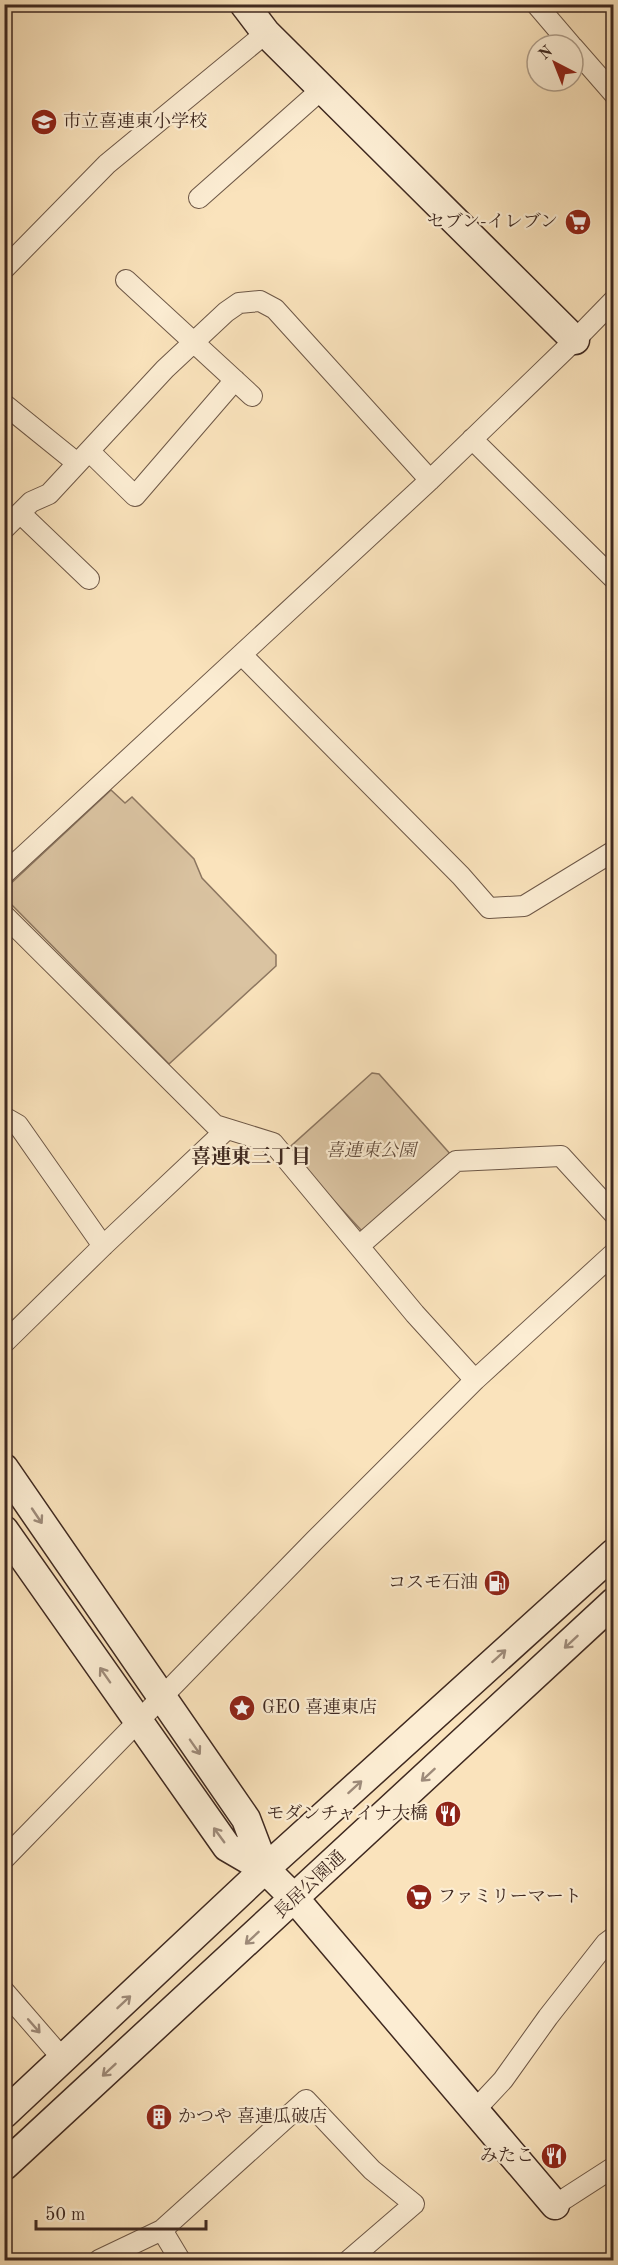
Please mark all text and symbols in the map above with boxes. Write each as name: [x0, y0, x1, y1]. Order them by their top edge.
north arrow: [525, 33, 585, 93]
text: N: [536, 43, 557, 63]
school or university icon: 市立喜連東小学校: [29, 107, 59, 137]
place label: 市立喜連東小学校: [63, 111, 207, 131]
supermarket icon: セブン-イレブン: [563, 207, 593, 237]
place label: セブン-イレブン: [427, 212, 558, 231]
park label: 喜連東公園: [326, 1140, 419, 1160]
district label: 喜連東三丁目: [191, 1145, 311, 1168]
one-way arrow: [31, 1507, 43, 1524]
fuel station icon: コスモ石油: [482, 1568, 512, 1598]
place label: コスモ石油: [388, 1572, 478, 1592]
one-way arrow: [563, 1635, 578, 1649]
one-way arrow: [492, 1649, 507, 1663]
one-way arrow: [99, 1667, 111, 1683]
place icon: GEO 喜連東店: [227, 1693, 257, 1723]
place label: GEO 喜連東店: [262, 1697, 377, 1717]
one-way arrow: [189, 1738, 201, 1755]
one-way arrow: [421, 1768, 436, 1782]
one-way arrow: [347, 1780, 362, 1794]
restaurant icon: モダンチャイナ大橋: [433, 1799, 463, 1829]
place label: モダンチャイナ大橋: [266, 1803, 428, 1823]
one-way arrow: [212, 1827, 225, 1843]
street label: 長居公園通: [270, 1847, 349, 1922]
supermarket icon: ファミリーマート: [404, 1882, 434, 1912]
place label: ファミリーマート: [438, 1888, 582, 1906]
one-way arrow: [245, 1931, 260, 1945]
one-way arrow: [116, 1995, 131, 2009]
one-way arrow: [27, 2018, 41, 2033]
one-way arrow: [102, 2063, 117, 2077]
building icon: かつや 喜連瓜破店: [144, 2102, 174, 2132]
place label: かつや 喜連瓜破店: [178, 2106, 327, 2126]
restaurant icon: みたこ: [539, 2141, 569, 2171]
place label: みたこ: [480, 2146, 534, 2165]
scale bar: [36, 2193, 206, 2231]
text: 50 m: [45, 2206, 85, 2224]

